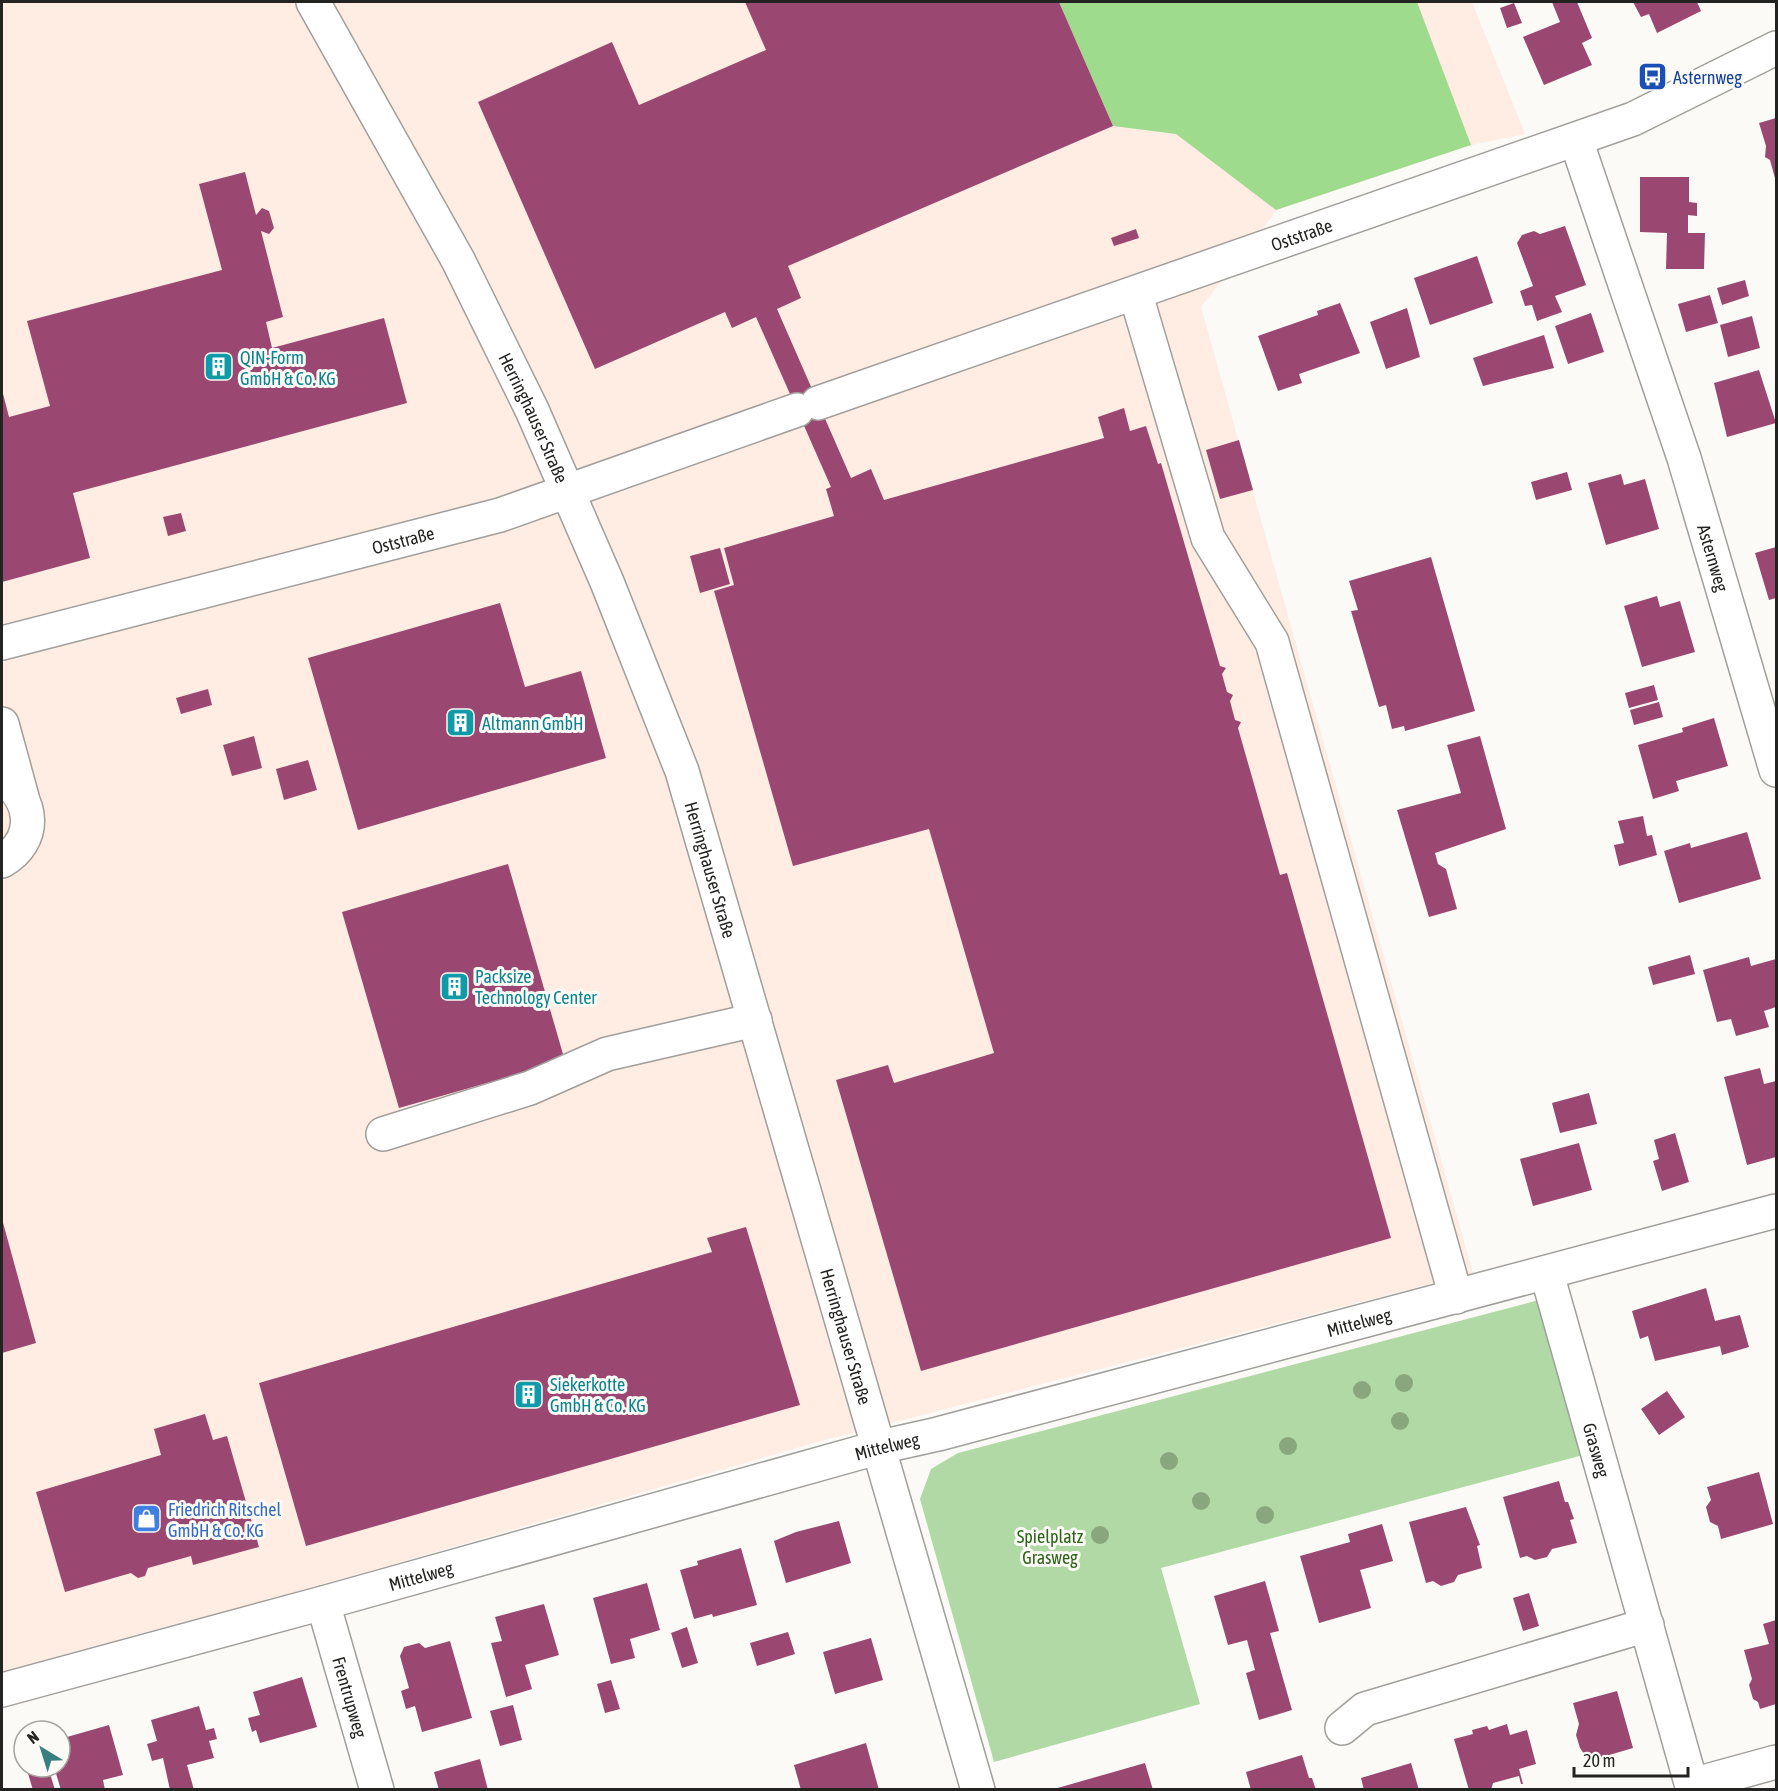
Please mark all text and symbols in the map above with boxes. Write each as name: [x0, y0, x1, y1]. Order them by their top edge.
bus stop icon: Asternweg: [1636, 61, 1668, 93]
place label: Asternweg: [1673, 67, 1742, 88]
street label: Oststraße: [1268, 214, 1335, 255]
place label: QIN-Form GmbH & Co. KG: [240, 347, 336, 389]
street label: Herringhauser Straße: [495, 349, 573, 486]
building icon: QIN-Form GmbH & Co. KG: [203, 351, 235, 383]
street label: Oststraße: [370, 522, 436, 558]
street label: Asternweg: [1694, 522, 1733, 594]
building icon: Altmann GmbH: [445, 707, 477, 739]
place label: Altmann GmbH: [482, 713, 584, 734]
street label: Herringhauser Straße: [681, 799, 740, 940]
place label: Packsize Technology Center: [475, 966, 597, 1008]
building icon: Packsize Technology Center: [438, 970, 470, 1002]
street label: Herringhauser Straße: [817, 1266, 876, 1407]
street label: Mittelweg: [1324, 1303, 1394, 1341]
place label: Siekerkotte GmbH & Co. KG: [550, 1374, 646, 1416]
building icon: Siekerkotte GmbH & Co. KG: [513, 1378, 545, 1410]
street label: Grasweg: [1579, 1420, 1615, 1480]
street label: Mittelweg: [852, 1428, 921, 1464]
place label: Friedrich Ritschel GmbH & Co. KG: [168, 1499, 282, 1541]
shop icon: Friedrich Ritschel GmbH & Co. KG: [131, 1503, 163, 1535]
park label: Spielplatz Grasweg: [1017, 1526, 1084, 1568]
street label: Mittelweg: [386, 1557, 455, 1595]
street label: Frentrupweg: [329, 1654, 372, 1740]
north arrow: [12, 1719, 72, 1779]
text: N: [23, 1727, 42, 1747]
scale bar: [1574, 1740, 1688, 1778]
text: 20 m: [1583, 1750, 1615, 1771]

